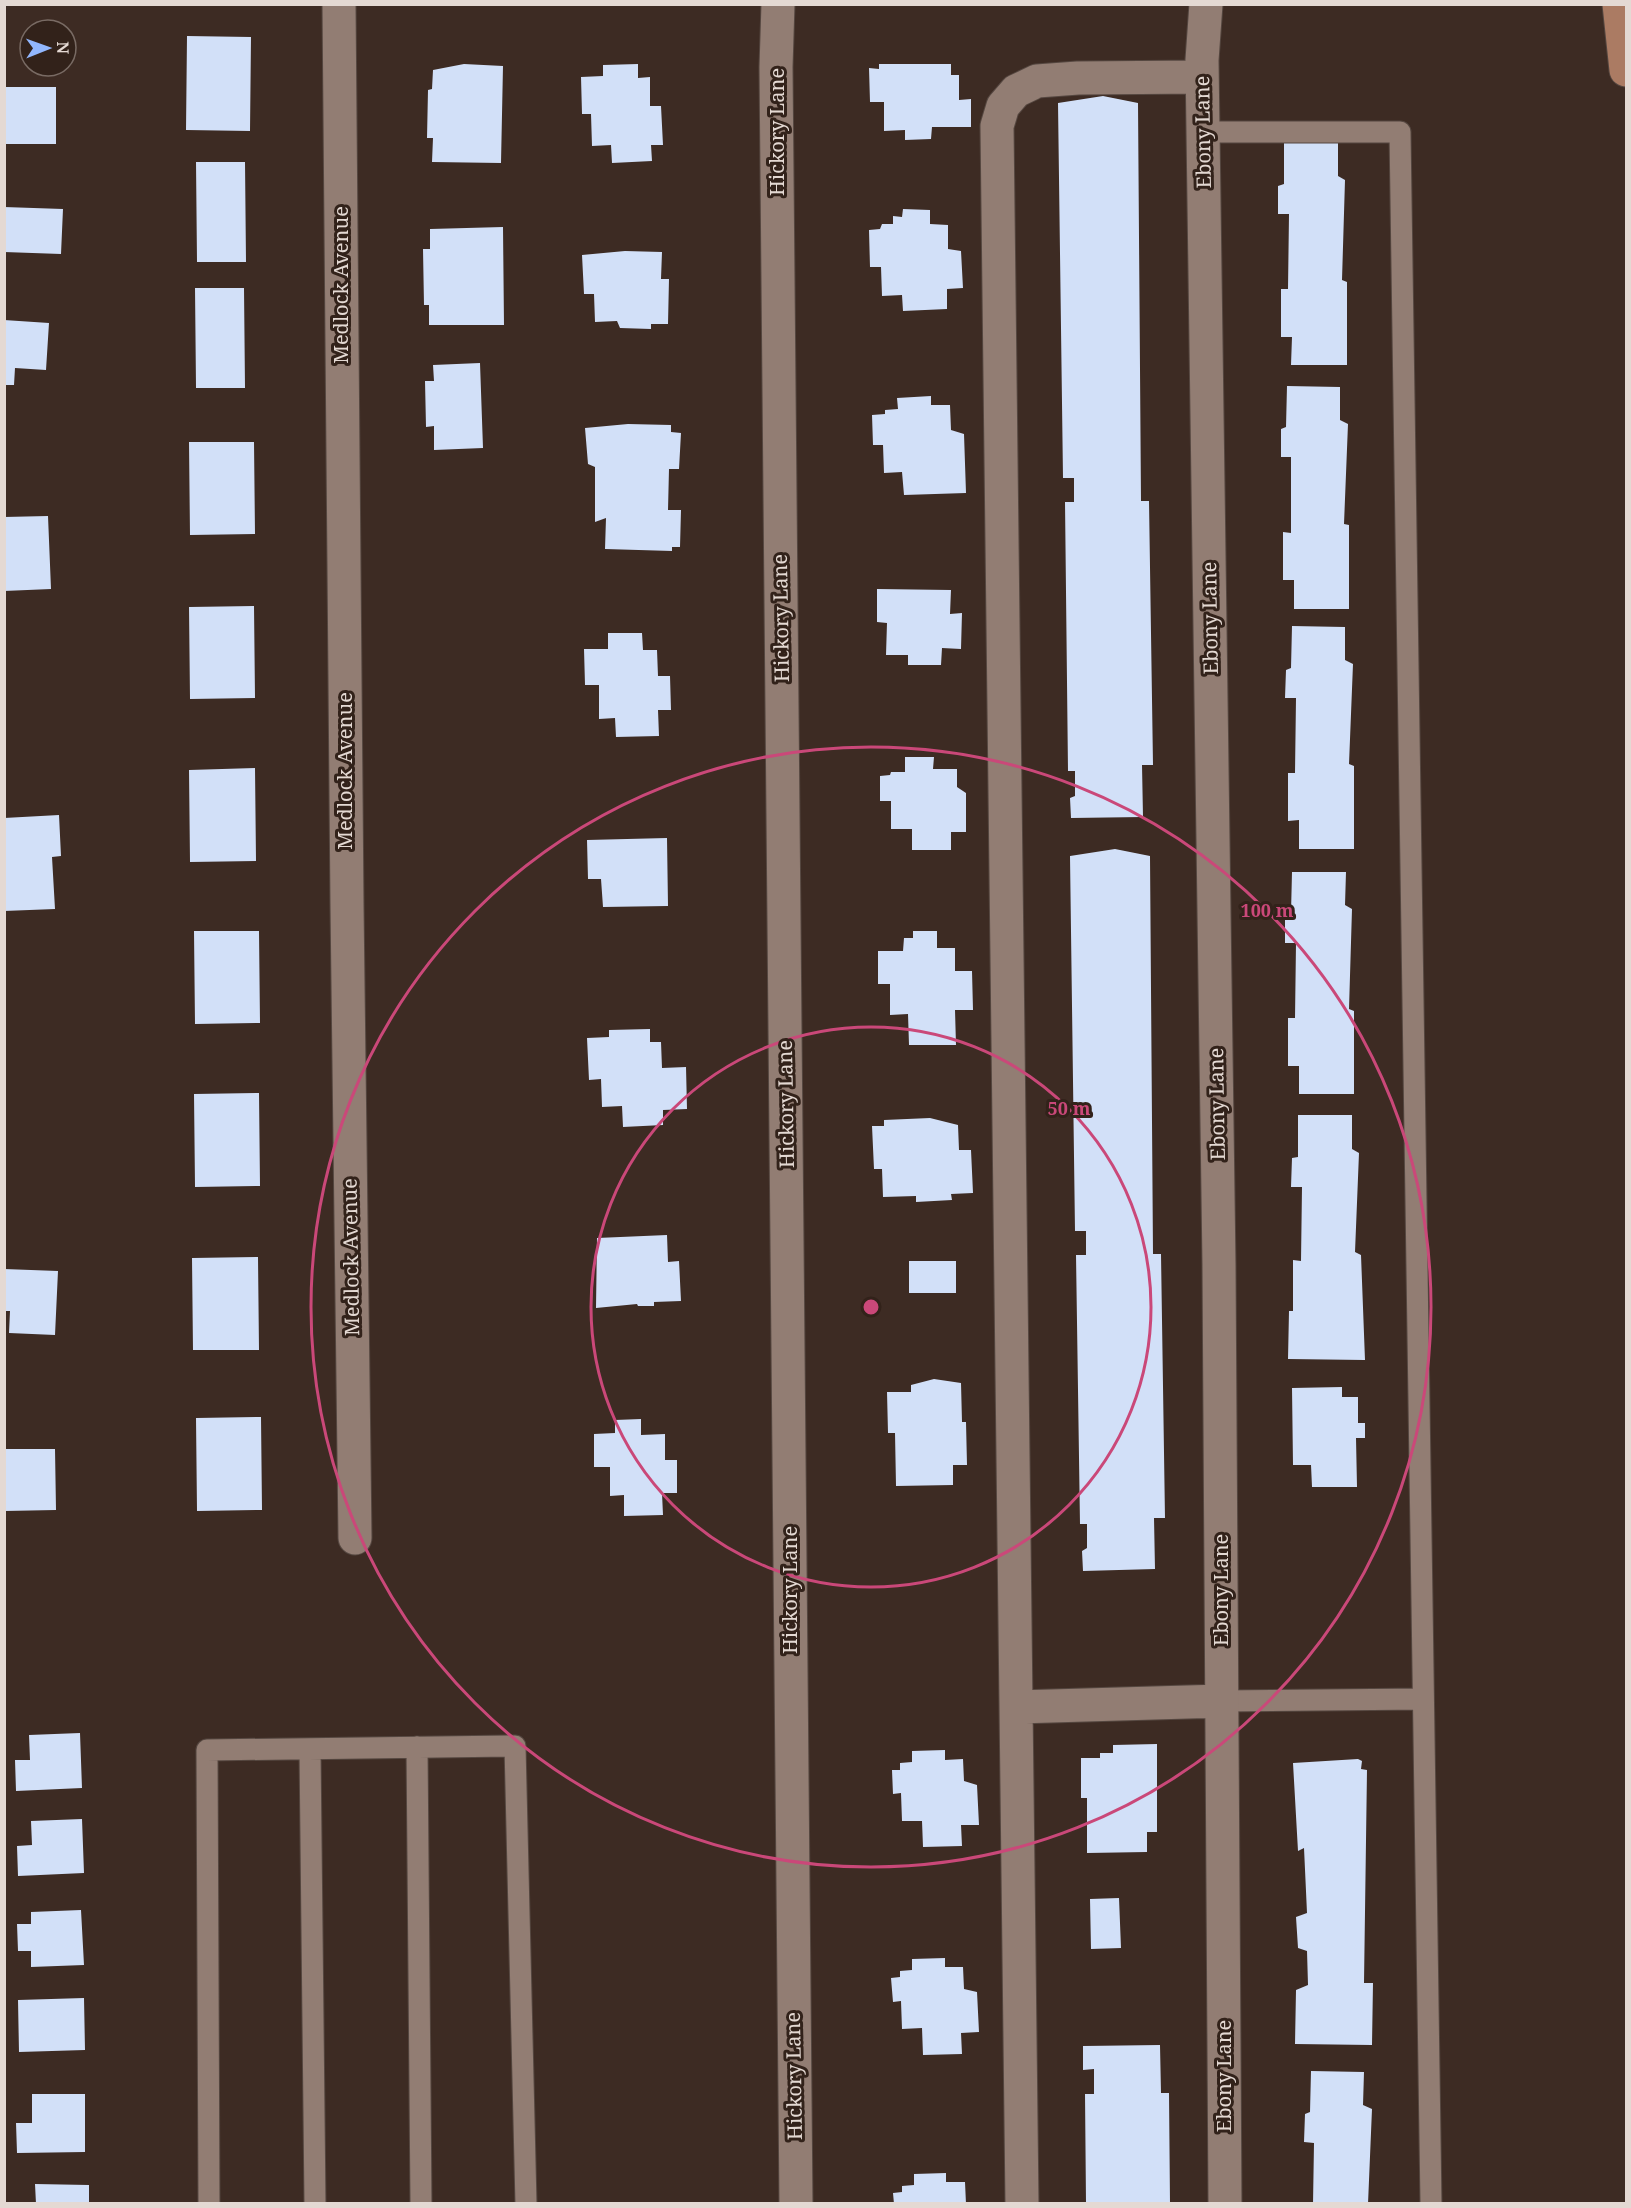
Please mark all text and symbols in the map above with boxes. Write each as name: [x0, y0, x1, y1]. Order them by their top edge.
north arrow: [18, 18, 78, 78]
text: N: [52, 41, 74, 55]
street label: Hickory Lane: [763, 68, 790, 196]
street label: Ebony Lane: [1188, 75, 1217, 189]
street label: Medlock Avenue: [327, 206, 354, 364]
street label: Hickory Lane: [766, 554, 795, 682]
street label: Ebony Lane: [1195, 561, 1224, 675]
street label: Medlock Avenue: [331, 692, 358, 850]
text: 100 m: [1241, 898, 1294, 922]
street label: Hickory Lane: [771, 1040, 800, 1168]
street label: Ebony Lane: [1202, 1047, 1231, 1161]
text: 50 m: [1048, 1096, 1091, 1120]
street label: Medlock Avenue: [336, 1178, 365, 1336]
centre of rings: [861, 1297, 881, 1317]
street label: Hickory Lane: [776, 1526, 803, 1654]
street label: Ebony Lane: [1207, 1534, 1234, 1646]
street label: Hickory Lane: [779, 2012, 808, 2140]
street label: Ebony Lane: [1210, 2020, 1237, 2132]

